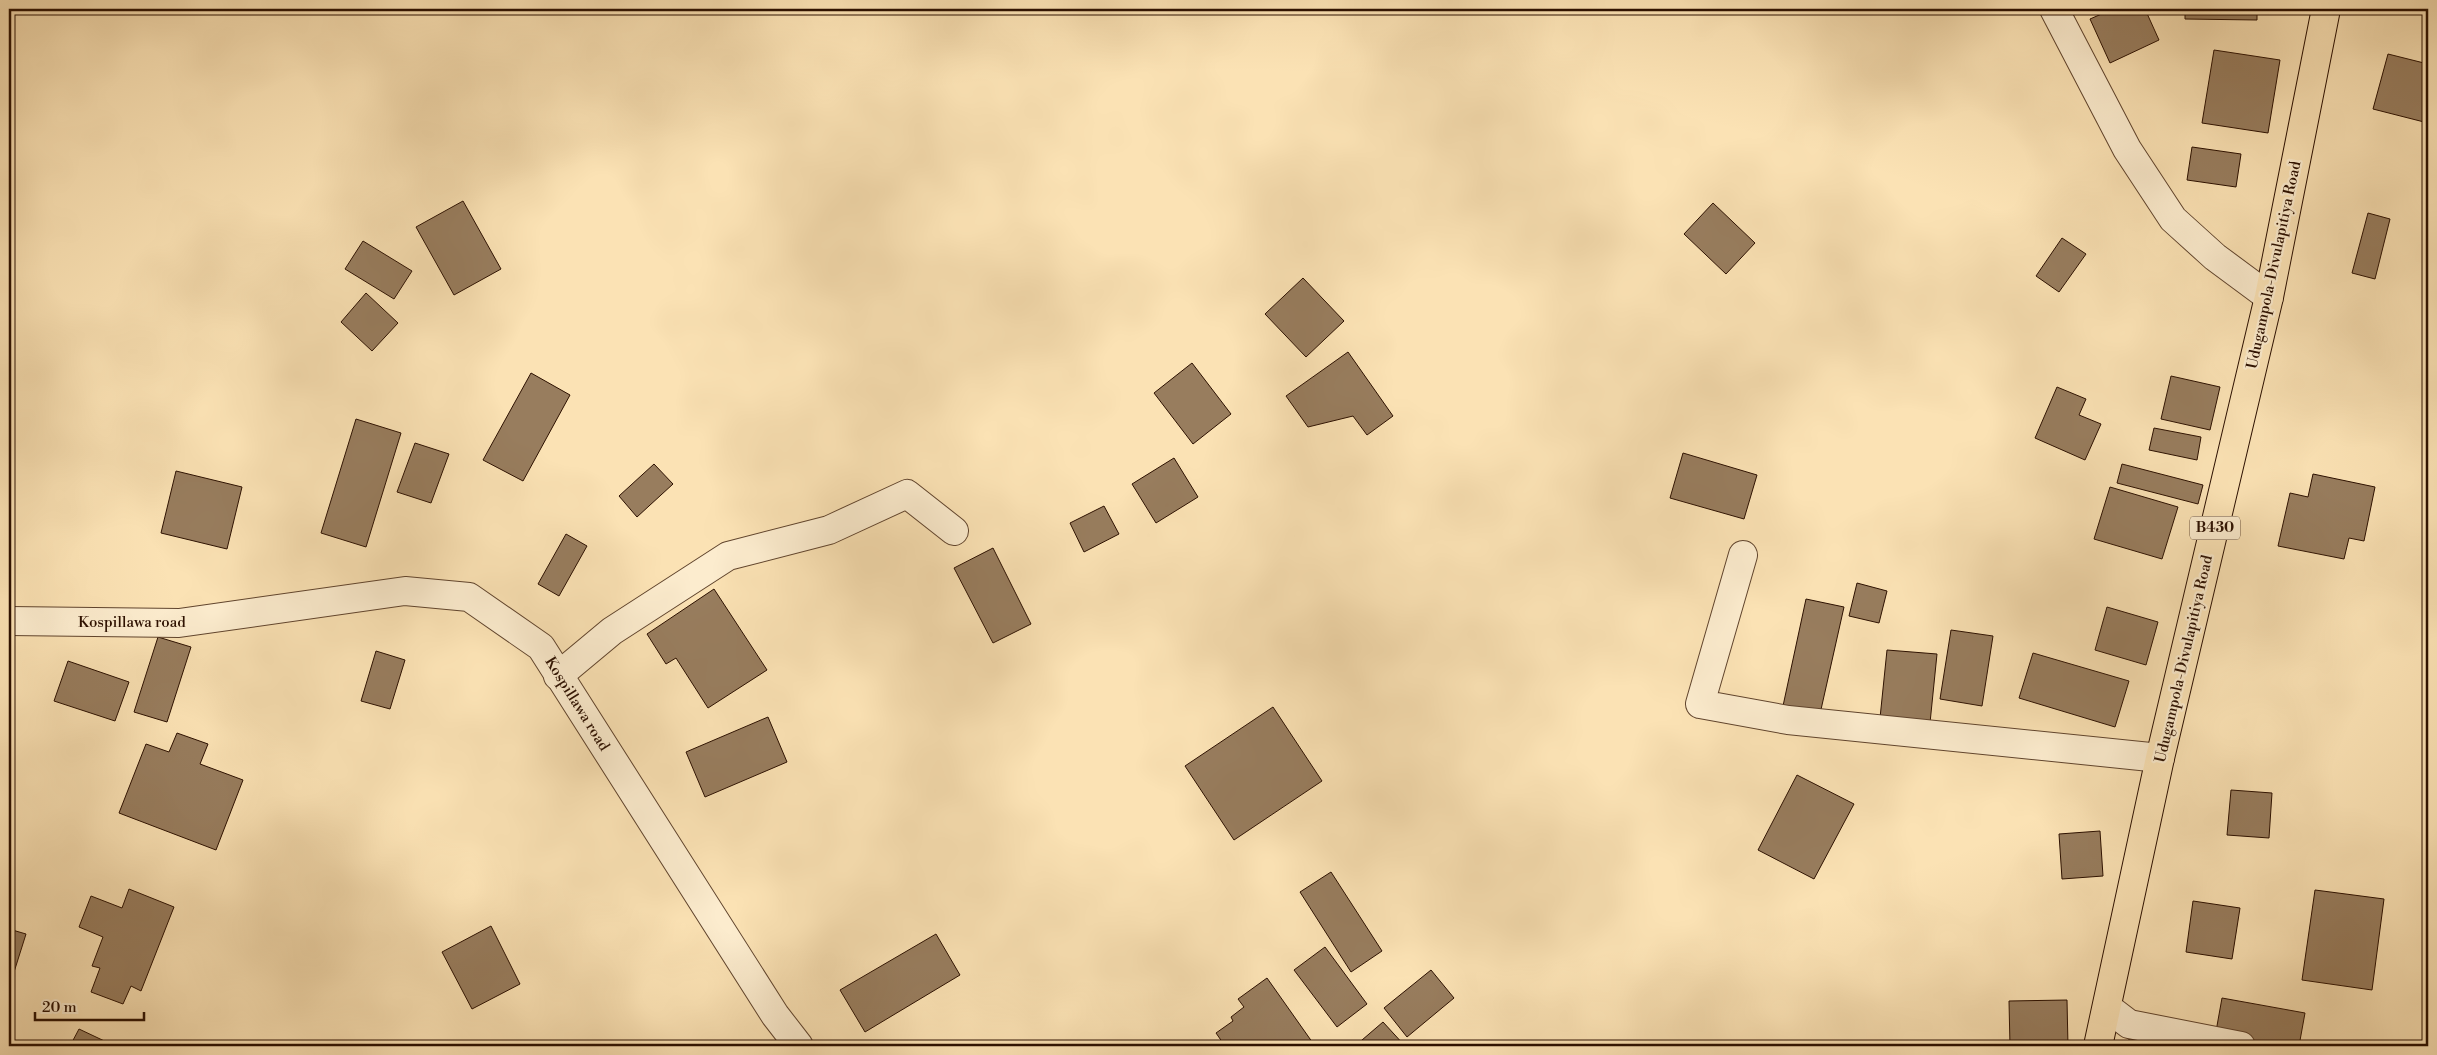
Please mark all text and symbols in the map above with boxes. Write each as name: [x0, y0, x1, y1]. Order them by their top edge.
street label: Udugampola-Divulapitiya Road: [2243, 159, 2305, 371]
road number: B430: [2190, 516, 2240, 540]
street label: Udugampola-Divulapitiya Road: [2151, 553, 2217, 765]
street label: Kospillawa road: [78, 613, 186, 632]
street label: Kospillawa road: [540, 653, 614, 755]
scale bar: [35, 990, 144, 1022]
text: 20 m: [42, 998, 77, 1017]

